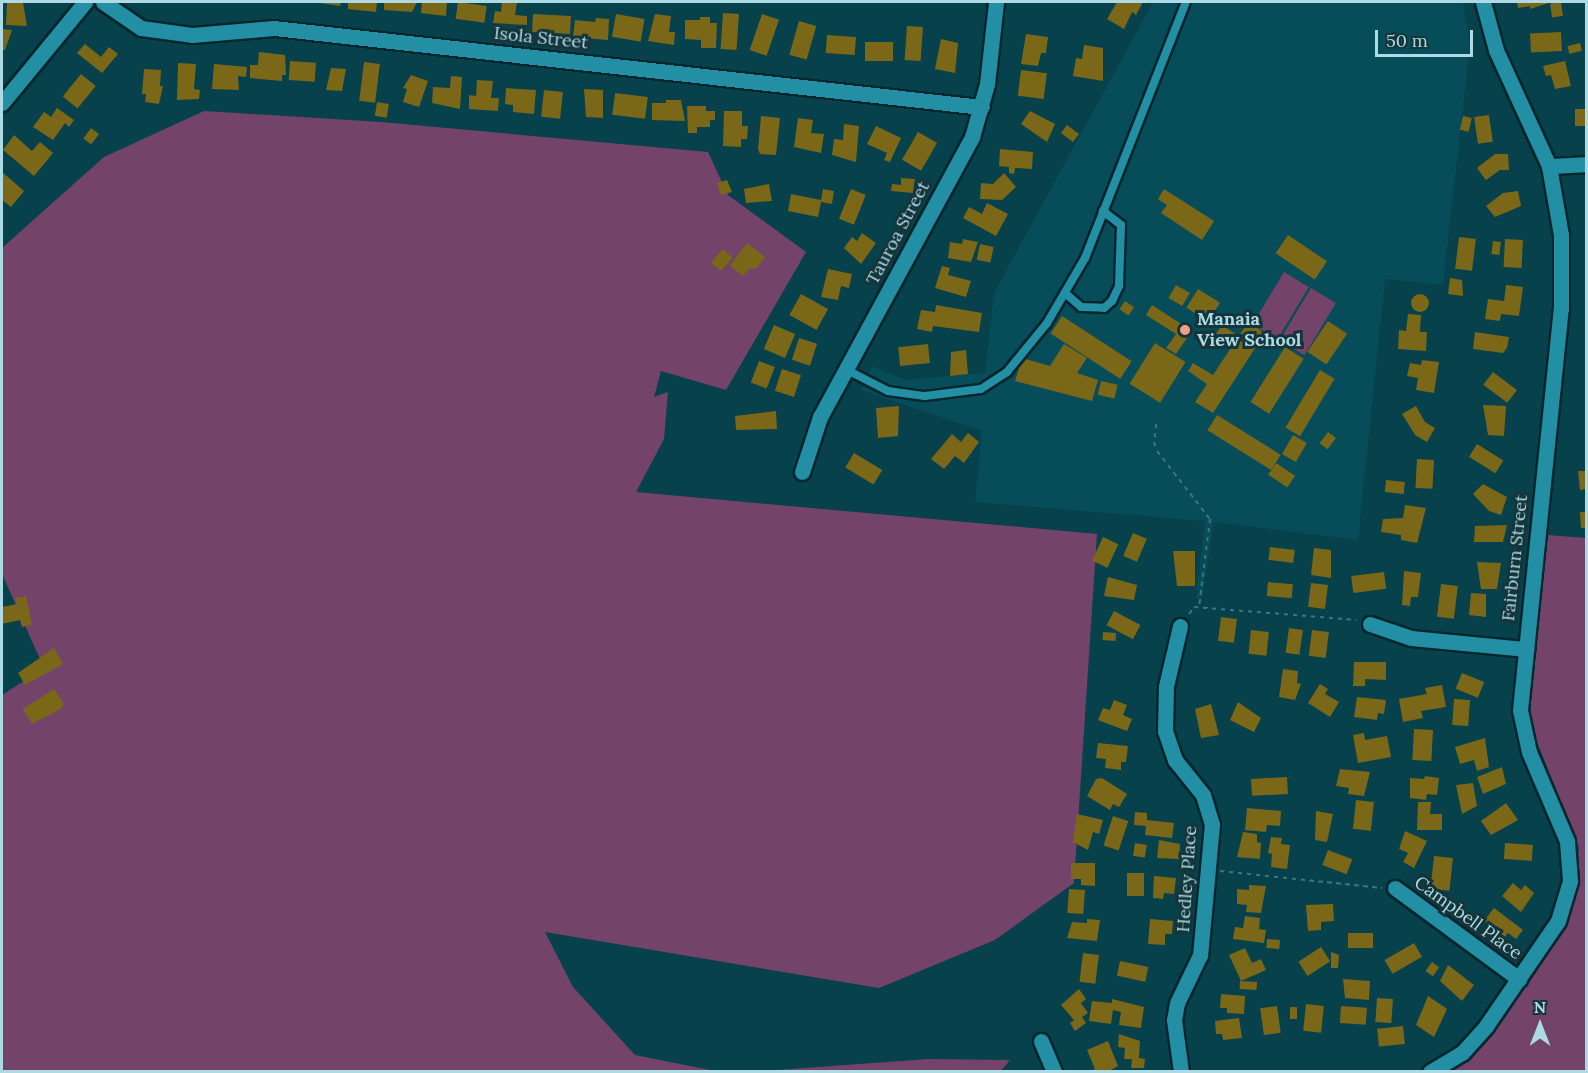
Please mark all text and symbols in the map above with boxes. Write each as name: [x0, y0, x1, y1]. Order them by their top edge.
scale bar: [1378, 18, 1476, 56]
street label: Isola Street: [493, 22, 589, 54]
text: 50 m: [1386, 29, 1428, 52]
street label: Tauroa Street: [862, 177, 934, 289]
place label: Manaia View School: [1197, 309, 1301, 352]
marker: Manaia View School: [1178, 323, 1192, 337]
street label: Fairburn Street: [1498, 494, 1532, 622]
street label: Hedley Place: [1172, 825, 1202, 933]
street label: Campbell Place: [1410, 872, 1526, 964]
north arrow: [1510, 995, 1570, 1055]
text: N: [1534, 997, 1546, 1017]

